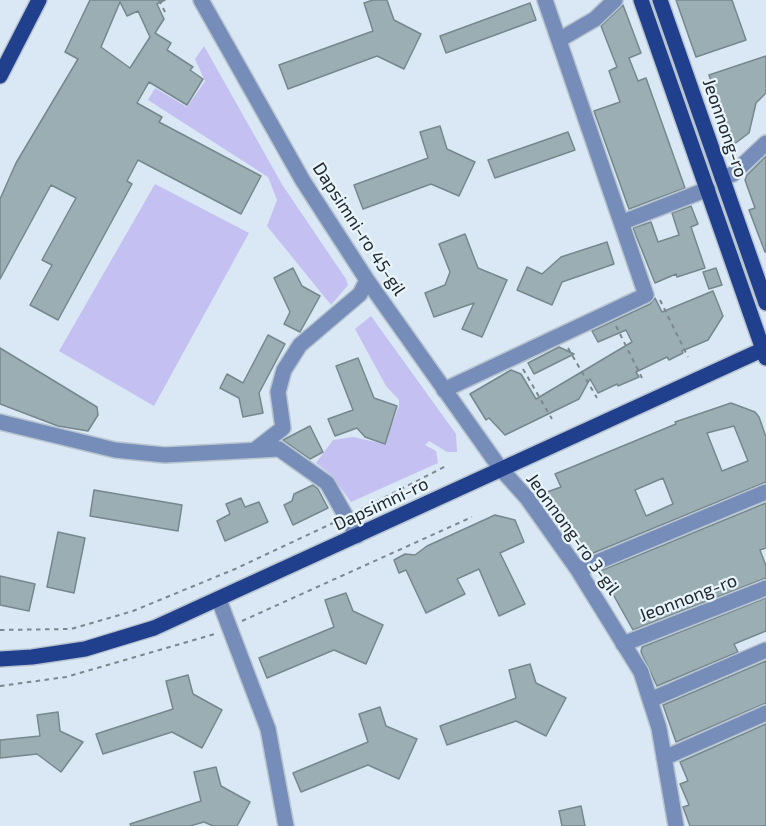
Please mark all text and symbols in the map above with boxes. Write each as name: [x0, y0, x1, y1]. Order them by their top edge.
street label: Jeonnong-ro: [698, 76, 752, 180]
street label: Dapsimni-ro 45-gil: [308, 158, 410, 300]
street label: Jeonnong-ro 3-gil: [522, 469, 624, 599]
street label: Dapsimni-ro: [330, 473, 432, 535]
street label: Jeonnong-ro: [636, 569, 740, 627]

